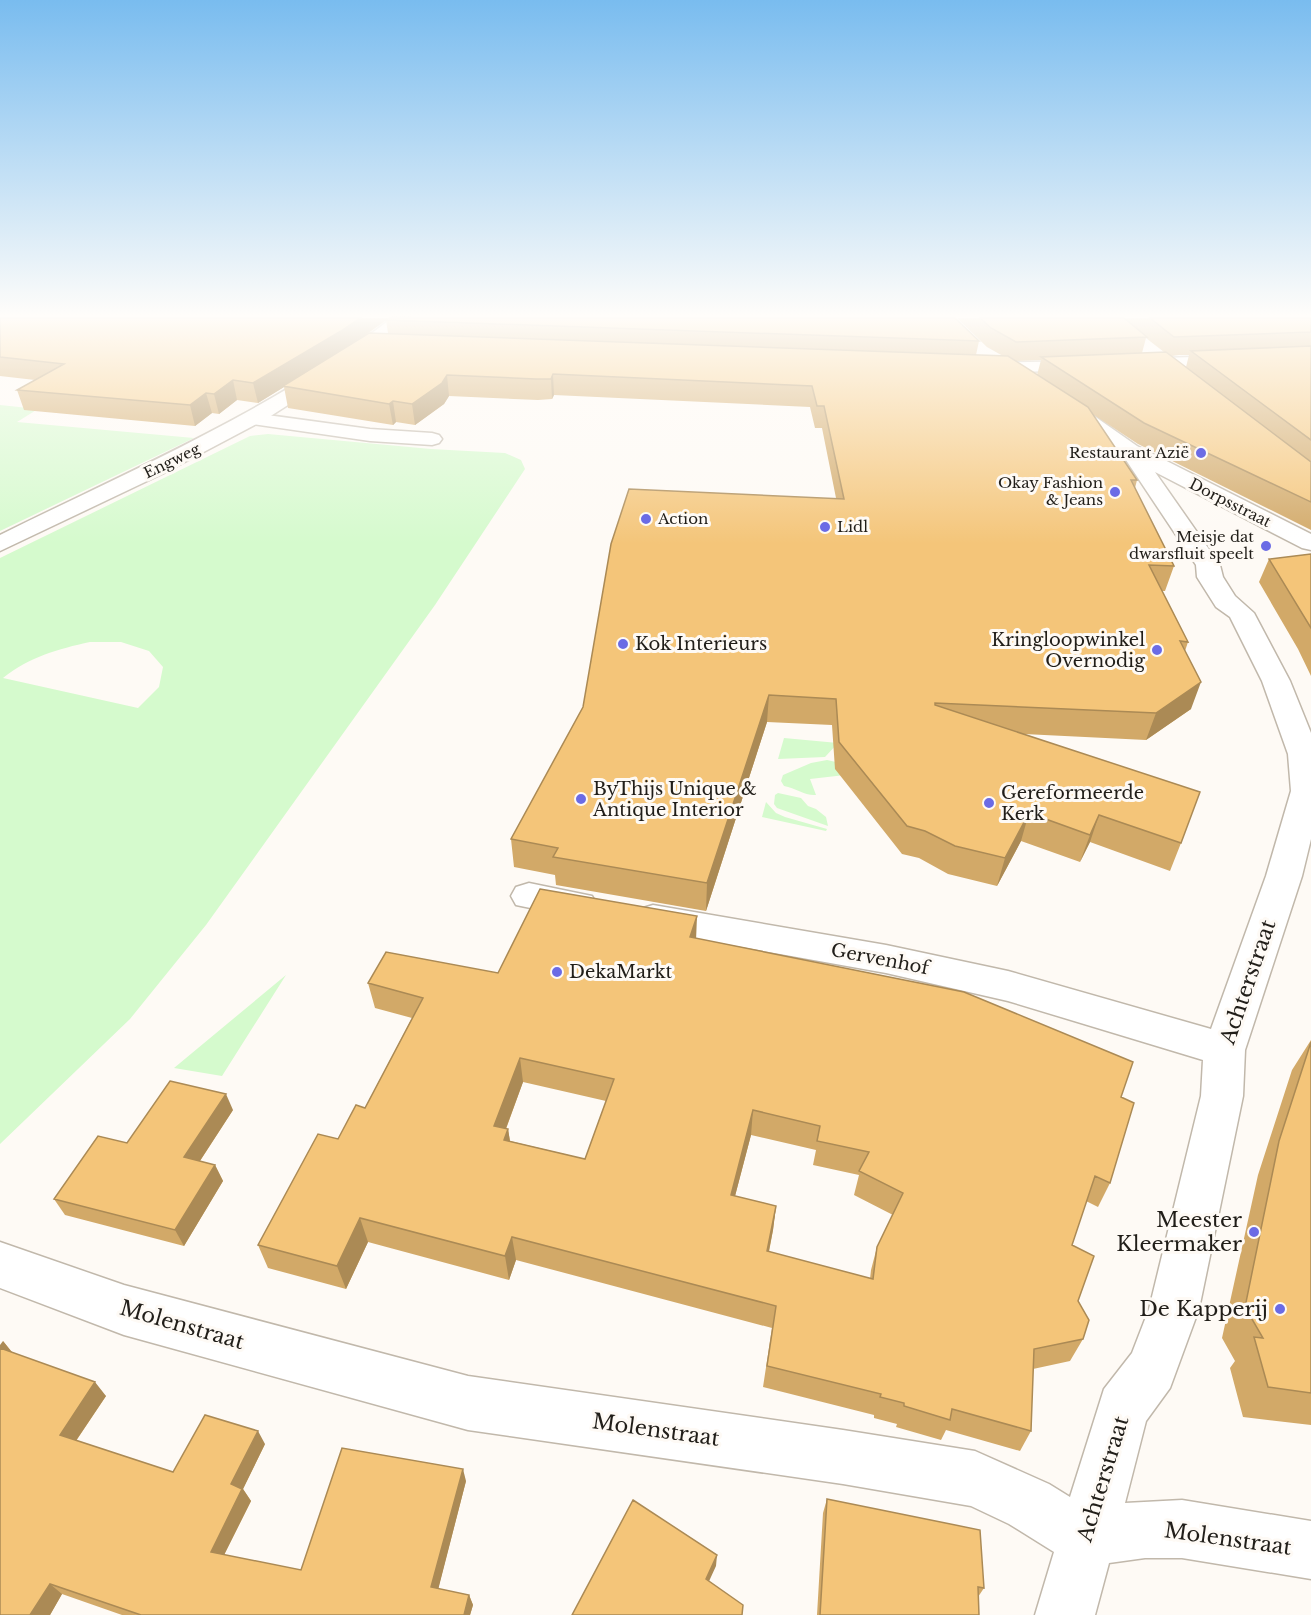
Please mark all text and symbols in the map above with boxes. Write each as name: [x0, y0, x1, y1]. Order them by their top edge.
street label: Engweg: [141, 438, 204, 482]
place label: Restaurant Azië: [1069, 443, 1189, 462]
marker: Restaurant Azië: [1194, 446, 1208, 460]
place label: Okay Fashion & Jeans: [998, 473, 1103, 509]
street label: Dorpsstraat: [1186, 474, 1275, 531]
marker: Okay Fashion & Jeans: [1108, 485, 1122, 499]
place label: Action: [657, 509, 708, 528]
marker: Action: [639, 512, 653, 526]
place label: Lidl: [837, 517, 868, 536]
marker: Lidl: [818, 520, 832, 534]
place label: Meisje dat dwarsfluit speelt: [1129, 527, 1254, 563]
marker: Meisje dat dwarsfluit speelt: [1259, 539, 1273, 553]
place label: Kringloopwinkel Overnodig: [991, 629, 1145, 672]
place label: Kok Interieurs: [635, 633, 767, 655]
marker: Kok Interieurs: [616, 637, 630, 651]
marker: Kringloopwinkel Overnodig: [1150, 643, 1164, 657]
place label: ByThijs Unique & Antique Interior: [592, 778, 757, 821]
place label: Gereformeerde Kerk: [1001, 782, 1144, 825]
marker: ByThijs Unique & Antique Interior: [574, 792, 588, 806]
marker: Gereformeerde Kerk: [982, 796, 996, 810]
street label: Achterstraat: [1214, 916, 1282, 1049]
street label: Gervenhof: [829, 939, 933, 980]
place label: DekaMarkt: [569, 961, 673, 983]
marker: DekaMarkt: [550, 965, 564, 979]
place label: Meester Kleermaker: [1116, 1207, 1242, 1257]
marker: Meester Kleermaker: [1247, 1225, 1261, 1239]
street label: Molenstraat: [117, 1295, 247, 1355]
place label: De Kapperij: [1139, 1296, 1268, 1322]
marker: De Kapperij: [1273, 1302, 1287, 1316]
street label: Molenstraat: [591, 1408, 721, 1452]
street label: Achterstraat: [1071, 1413, 1134, 1546]
street label: Molenstraat: [1163, 1517, 1293, 1561]

